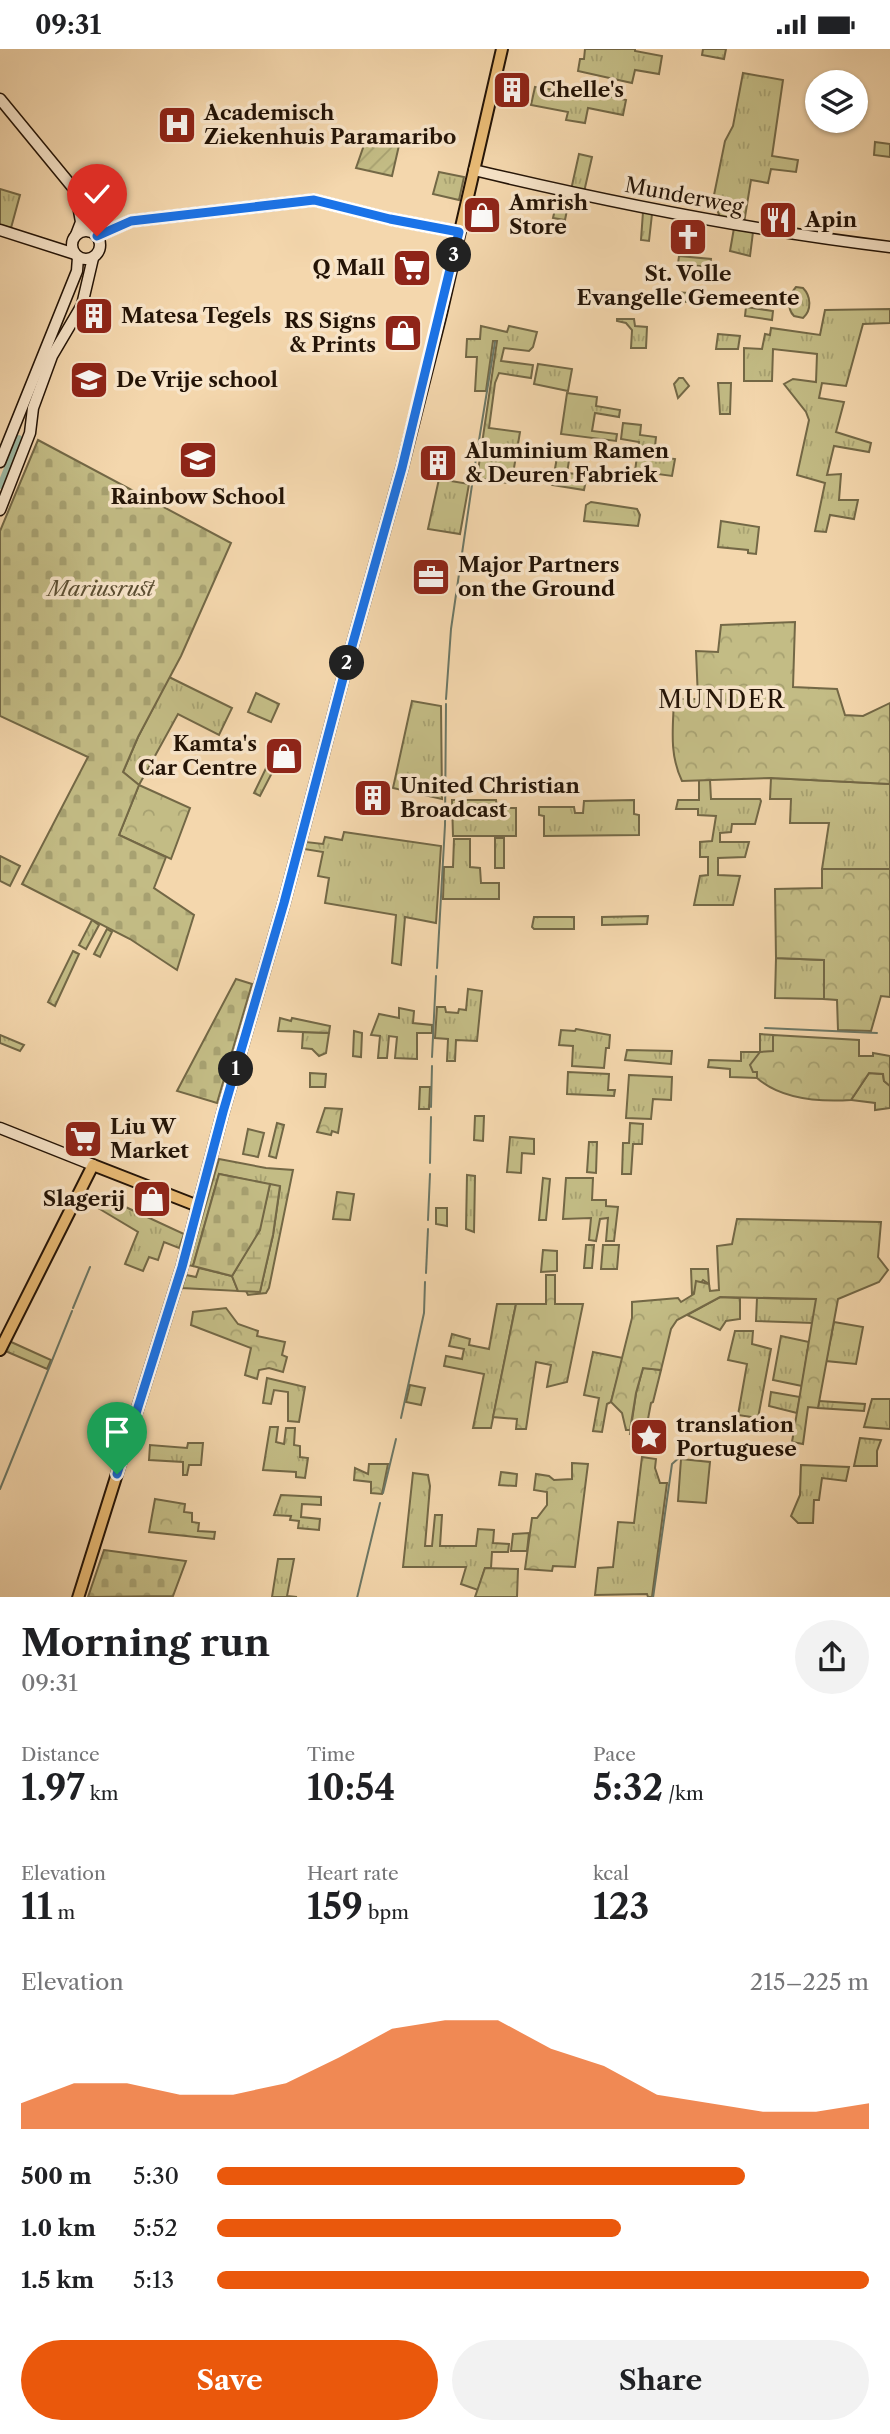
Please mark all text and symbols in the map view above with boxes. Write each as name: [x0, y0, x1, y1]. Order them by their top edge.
text: 09:31: [35, 9, 101, 41]
building icon: Chelle's: [491, 69, 533, 111]
map controls: [805, 70, 868, 133]
button: layers: [805, 70, 868, 133]
place label: Chelle's: [539, 77, 624, 102]
place label: Academisch Ziekenhuis Paramaribo: [203, 100, 456, 149]
hospital icon: Academisch Ziekenhuis Paramaribo: [156, 104, 198, 146]
pin: [67, 164, 127, 236]
street label: Munderweg: [623, 172, 746, 219]
icon: check: [78, 175, 116, 213]
place label: Amrish Store: [508, 190, 589, 239]
shop icon: Amrish Store: [461, 194, 503, 236]
restaurant icon: Apin: [757, 199, 799, 241]
place label: Apin: [804, 207, 858, 232]
church icon: St. Volle Evangelle Gemeente: [667, 216, 709, 258]
pin: 3: [436, 237, 472, 273]
text: 3: [448, 243, 459, 266]
supermarket icon: Q Mall: [391, 247, 433, 289]
place label: Q Mall: [313, 255, 385, 280]
place label: St. Volle Evangelle Gemeente: [576, 261, 800, 310]
building icon: Matesa Tegels: [73, 295, 115, 337]
place label: Matesa Tegels: [121, 303, 271, 328]
place label: RS Signs & Prints: [284, 308, 376, 357]
shop icon: RS Signs & Prints: [382, 312, 424, 354]
school or university icon: De Vrije school: [68, 359, 110, 401]
place label: De Vrije school: [116, 367, 278, 392]
place label: Aluminium Ramen & Deuren Fabriek: [464, 438, 670, 487]
school or university icon: Rainbow School: [177, 439, 219, 481]
building icon: Aluminium Ramen & Deuren Fabriek: [417, 442, 459, 484]
place label: Rainbow School: [111, 484, 285, 509]
place label: Major Partners on the Ground: [458, 552, 620, 601]
office icon: Major Partners on the Ground: [410, 556, 452, 598]
park label: Mariusrust: [45, 576, 156, 601]
pin: 2: [330, 645, 364, 681]
text: 2: [341, 651, 352, 674]
district label: MUNDER: [658, 685, 786, 714]
place label: Kamta's Car Centre: [138, 731, 257, 780]
shop icon: Kamta's Car Centre: [263, 735, 305, 777]
place label: United Christian Broadcast: [400, 773, 580, 822]
building icon: United Christian Broadcast: [352, 777, 394, 819]
pin: 1: [218, 1051, 254, 1087]
text: 1: [231, 1057, 240, 1080]
place label: Liu W Market: [110, 1114, 189, 1163]
supermarket icon: Liu W Market: [62, 1118, 104, 1160]
shop icon: Slagerij: [131, 1178, 173, 1220]
place label: Slagerij: [43, 1186, 125, 1211]
pin: [87, 1402, 147, 1474]
place label: translation Portuguese: [676, 1412, 797, 1461]
icon: arrive: [98, 1413, 136, 1451]
place icon: translation Portuguese: [628, 1416, 670, 1458]
text: Morning run: [21, 1619, 270, 1666]
button: share: [795, 1620, 869, 1694]
text: 09:31: [21, 1669, 78, 1697]
text: Distance: [21, 1743, 100, 1766]
text: Time: [307, 1743, 355, 1766]
text: Pace: [593, 1743, 636, 1766]
text: 1.97: [21, 1766, 85, 1809]
text: 10:54: [307, 1766, 395, 1809]
text: 5:32: [593, 1766, 663, 1809]
text: km: [85, 1782, 119, 1805]
text: /km: [663, 1782, 704, 1805]
text: Elevation: [21, 1862, 106, 1885]
text: Heart rate: [307, 1862, 399, 1885]
text: kcal: [593, 1862, 629, 1885]
text: 11: [21, 1885, 53, 1928]
text: 159: [307, 1885, 363, 1928]
text: 123: [593, 1885, 649, 1928]
text: m: [53, 1901, 75, 1924]
text: bpm: [363, 1901, 409, 1924]
text: Elevation: [21, 1968, 124, 1996]
text: 215–225 m: [750, 1968, 869, 1996]
text: 500 m: [21, 2162, 92, 2190]
text: 5:30: [133, 2162, 179, 2190]
text: 1.0 km: [21, 2214, 96, 2242]
text: 5:52: [133, 2214, 178, 2242]
text: 1.5 km: [21, 2266, 94, 2294]
text: 5:13: [133, 2266, 174, 2294]
button: Save: [21, 2340, 438, 2420]
button: Share: [452, 2340, 869, 2420]

